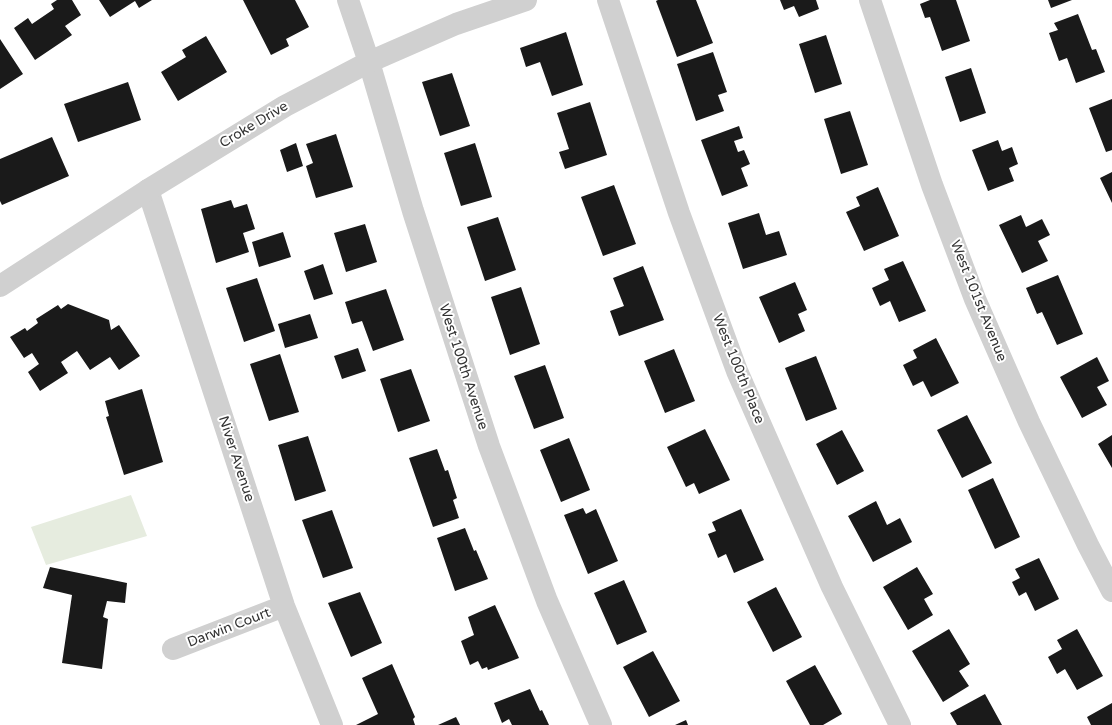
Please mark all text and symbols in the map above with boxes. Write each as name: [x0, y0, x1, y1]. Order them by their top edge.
street label: Croke Drive: [217, 98, 291, 152]
street label: West 101st Avenue: [946, 238, 1010, 364]
street label: West 100th Avenue: [435, 302, 491, 432]
street label: West 100th Place: [708, 312, 768, 426]
street label: Niver Avenue: [214, 414, 258, 504]
street label: Darwin Court: [185, 604, 273, 652]

